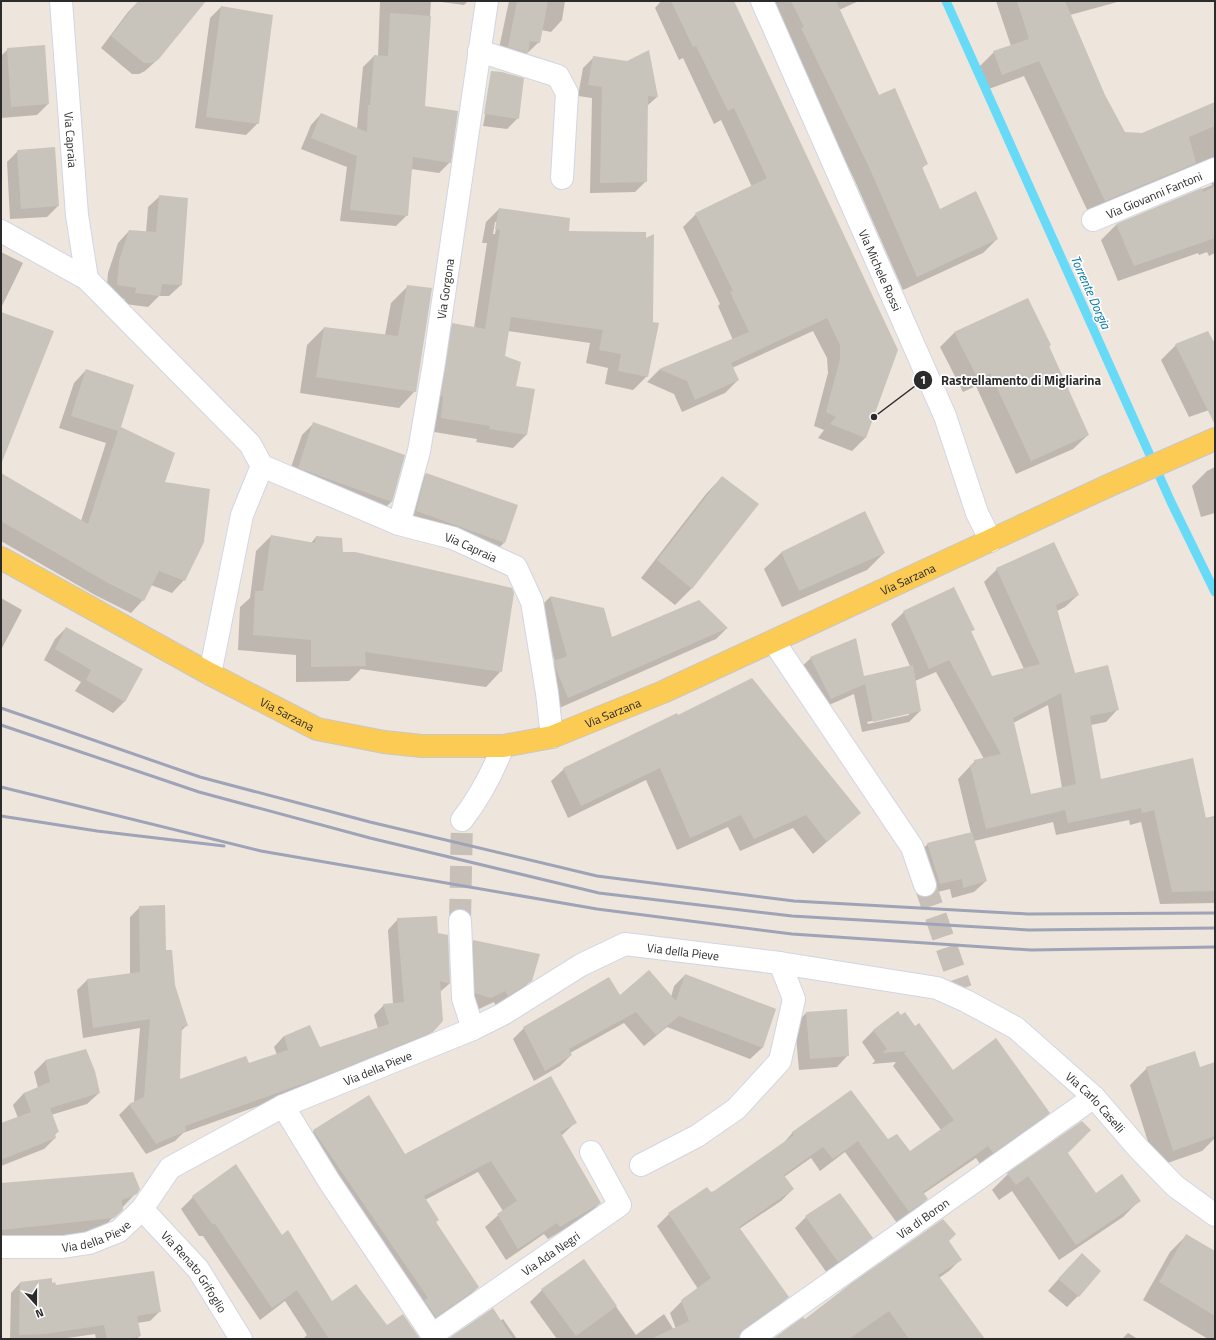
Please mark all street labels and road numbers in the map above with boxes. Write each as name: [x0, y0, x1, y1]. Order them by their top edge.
street label: Via Capraia: [60, 111, 83, 168]
street label: Via Giovanni Fantoni: [1103, 166, 1205, 223]
street label: Via Michele Rossi: [854, 226, 907, 314]
street label: Via Gorgona: [431, 257, 459, 320]
street label: Via Capraia: [443, 527, 501, 567]
street label: Via Sarzana: [877, 558, 938, 600]
street label: Via Sarzana: [257, 692, 318, 736]
street label: Via Sarzana: [582, 693, 643, 732]
street label: Via della Pieve: [646, 937, 720, 965]
street label: Via della Pieve: [340, 1045, 415, 1090]
street label: Via Carlo Caselli: [1062, 1067, 1130, 1137]
street label: Via di Boron: [892, 1193, 953, 1243]
street label: Via della Pieve: [60, 1215, 135, 1257]
street label: Via Renato Grifoglio: [157, 1226, 232, 1316]
street label: Via Ada Negri: [517, 1226, 584, 1280]

